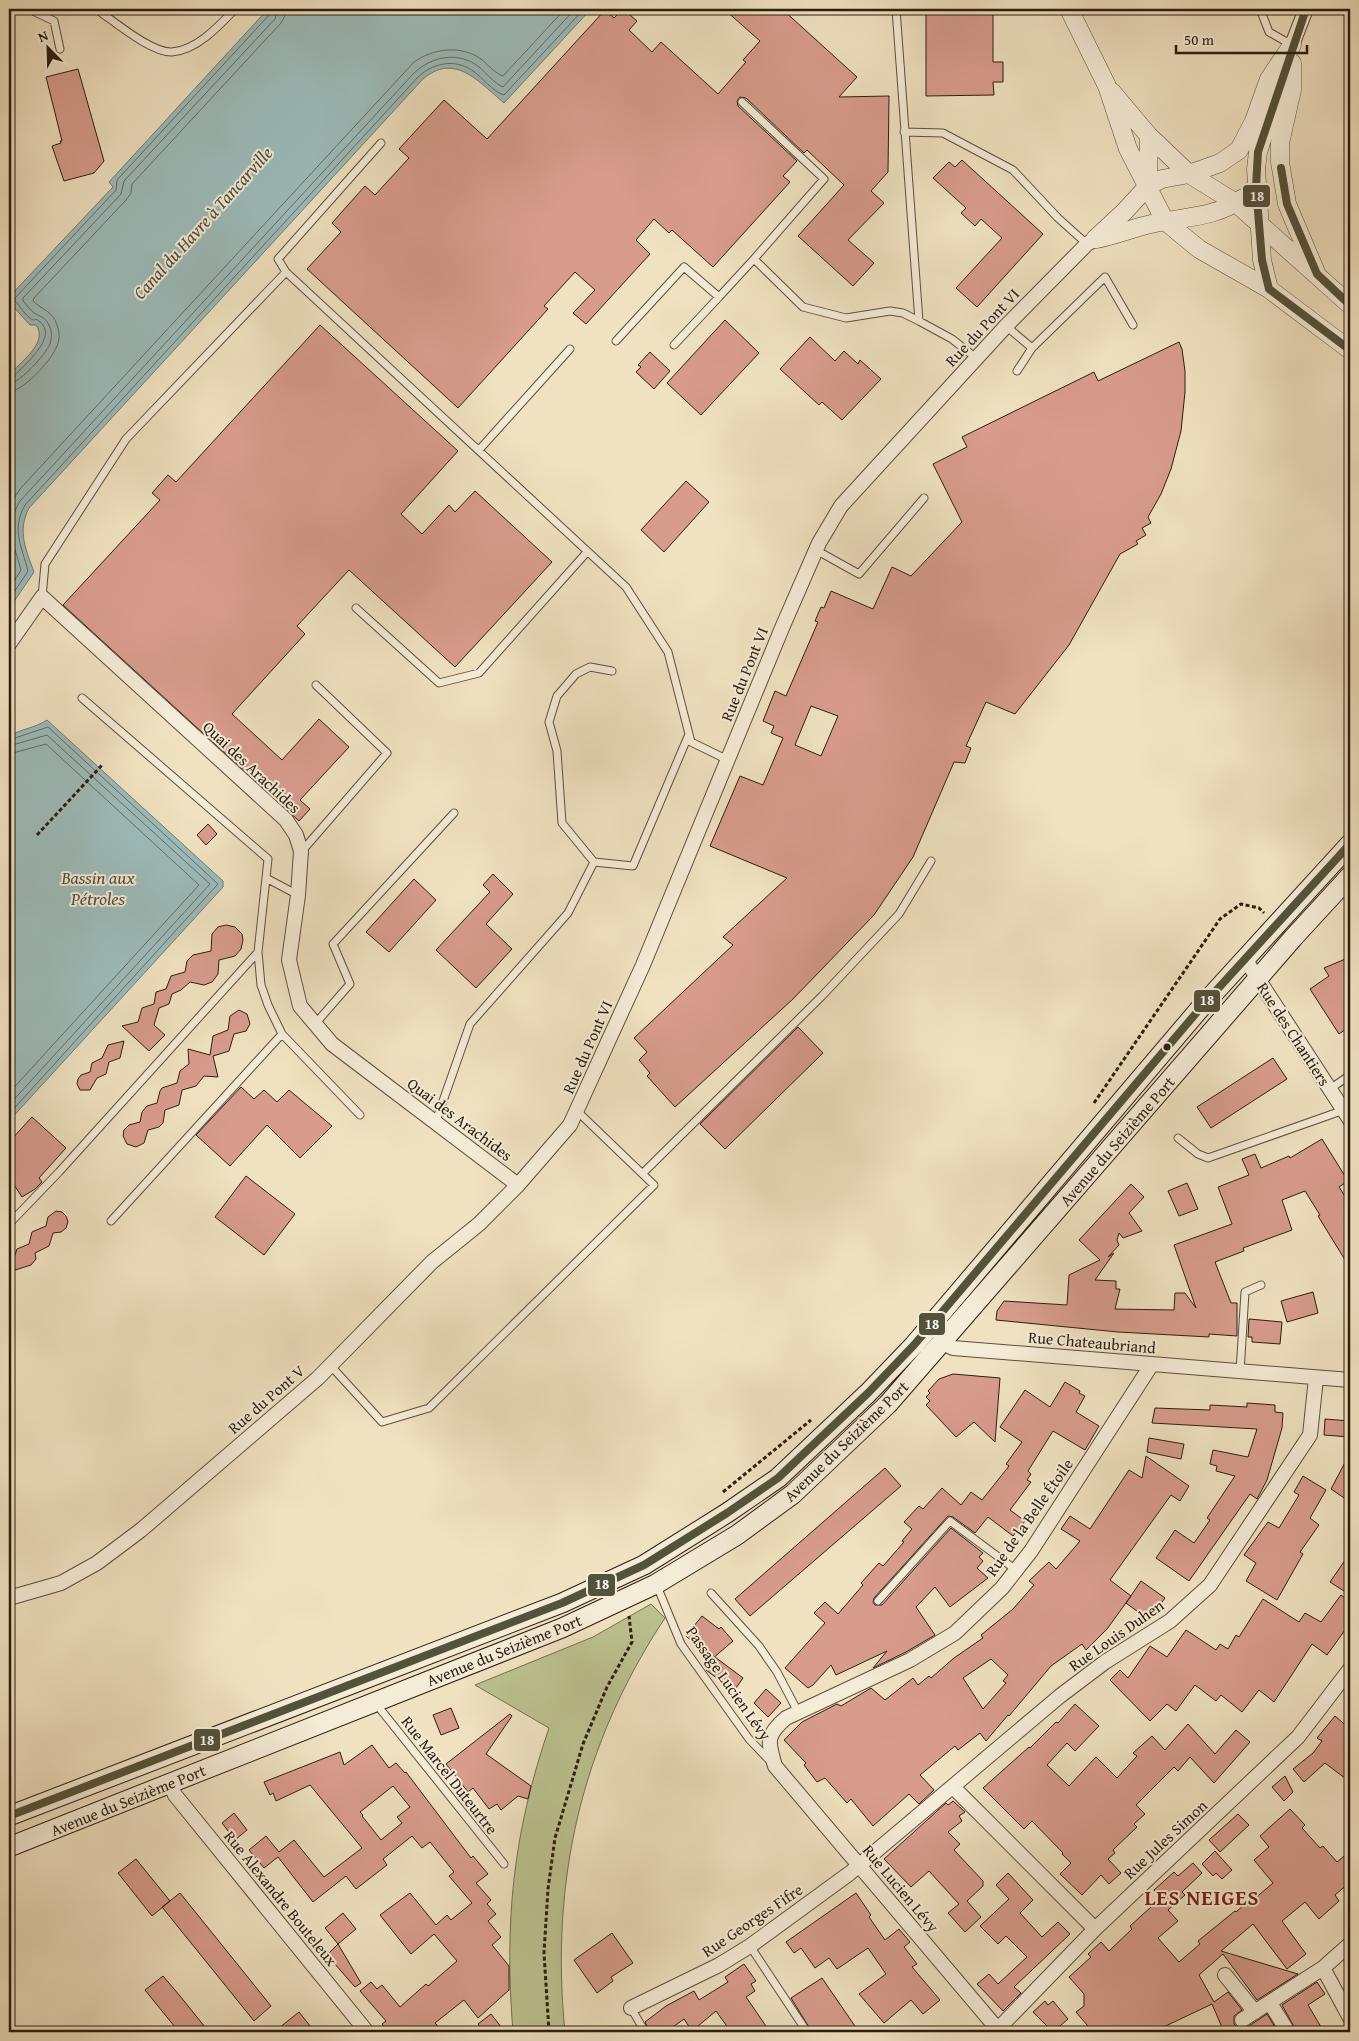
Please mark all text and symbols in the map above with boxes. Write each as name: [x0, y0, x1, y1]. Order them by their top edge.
north arrow: [22, 22, 72, 72]
scale bar: [1176, 22, 1308, 54]
text: N: [35, 25, 52, 47]
text: 50 m: [1184, 29, 1215, 50]
water label: Canal du Havre à Tancarville: [126, 140, 279, 305]
line badge: 18: [1242, 184, 1271, 208]
text: 18: [1250, 186, 1264, 206]
street label: Rue du Pont VI: [939, 282, 1025, 372]
street label: Rue du Pont VI: [714, 623, 774, 725]
street label: Quai des Arachides: [198, 715, 306, 819]
water label: Bassin aux Pétroles: [60, 864, 136, 912]
street label: Rue des Chantiers: [1251, 977, 1337, 1091]
line badge: 18: [1193, 989, 1221, 1013]
text: 18: [1200, 990, 1214, 1010]
street label: Rue du Pont VI: [556, 996, 618, 1098]
unlabelled marker: [1162, 1042, 1172, 1052]
street label: Avenue du Seizième Port: [1054, 1070, 1181, 1211]
street label: Quai des Arachides: [402, 1071, 518, 1167]
line badge: 18: [918, 1312, 946, 1336]
text: 18: [925, 1314, 939, 1334]
street label: Rue Chateaubriand: [1027, 1324, 1157, 1360]
street label: Rue du Pont V: [222, 1358, 310, 1439]
street label: Avenue du Seizième Port: [778, 1375, 914, 1507]
street label: Rue de la Belle Étoile: [979, 1453, 1079, 1581]
line badge: 18: [587, 1573, 616, 1597]
text: 18: [595, 1574, 609, 1594]
street label: Rue Louis Duhen: [1063, 1593, 1169, 1677]
street label: Avenue du Seizième Port: [423, 1608, 585, 1692]
street label: Passage Lucien Lévy: [681, 1621, 777, 1745]
street label: Rue Marcel Duteurtre: [396, 1711, 504, 1839]
line badge: 18: [193, 1728, 221, 1752]
text: 18: [200, 1730, 214, 1750]
street label: Avenue du Seizième Port: [47, 1758, 209, 1842]
street label: Rue Jules Simon: [1118, 1794, 1212, 1884]
street label: Rue Alexandre Bouteleux: [219, 1825, 344, 1972]
street label: Rue Lucien Lévy: [857, 1839, 945, 1937]
street label: Rue Georges Fifre: [697, 1877, 807, 1963]
district label: LES NEIGES: [1144, 1882, 1260, 1913]

